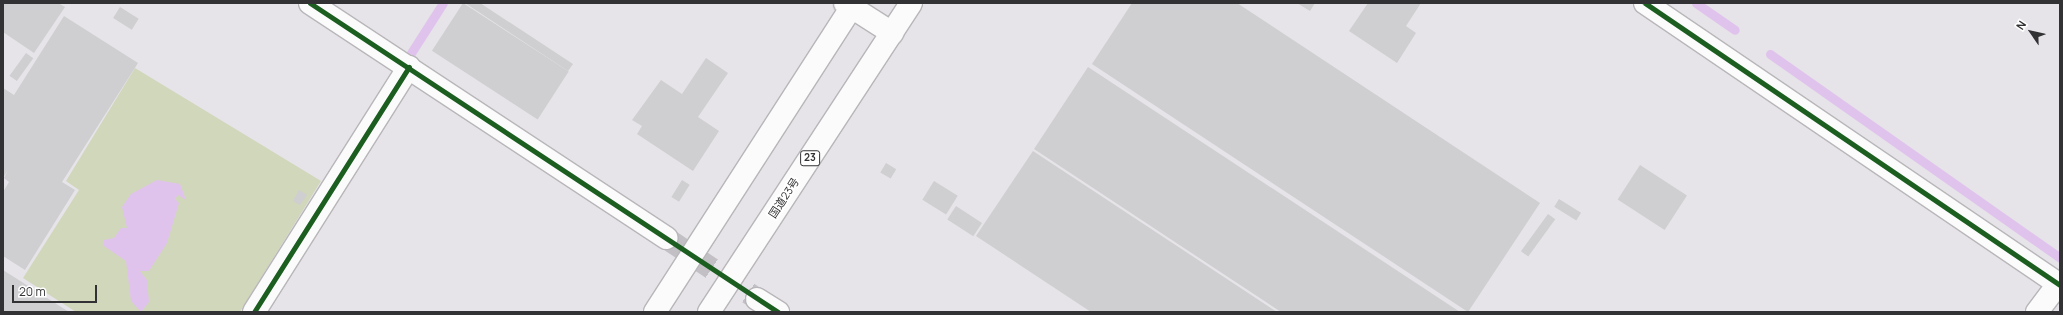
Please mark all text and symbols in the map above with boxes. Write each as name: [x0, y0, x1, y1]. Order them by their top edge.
north arrow: [2011, 12, 2051, 52]
text: N: [2012, 18, 2029, 32]
road number: 23: [800, 150, 820, 166]
street label: 国道23号: [766, 175, 802, 221]
scale bar: [14, 277, 99, 303]
text: 20 m: [19, 283, 46, 300]

